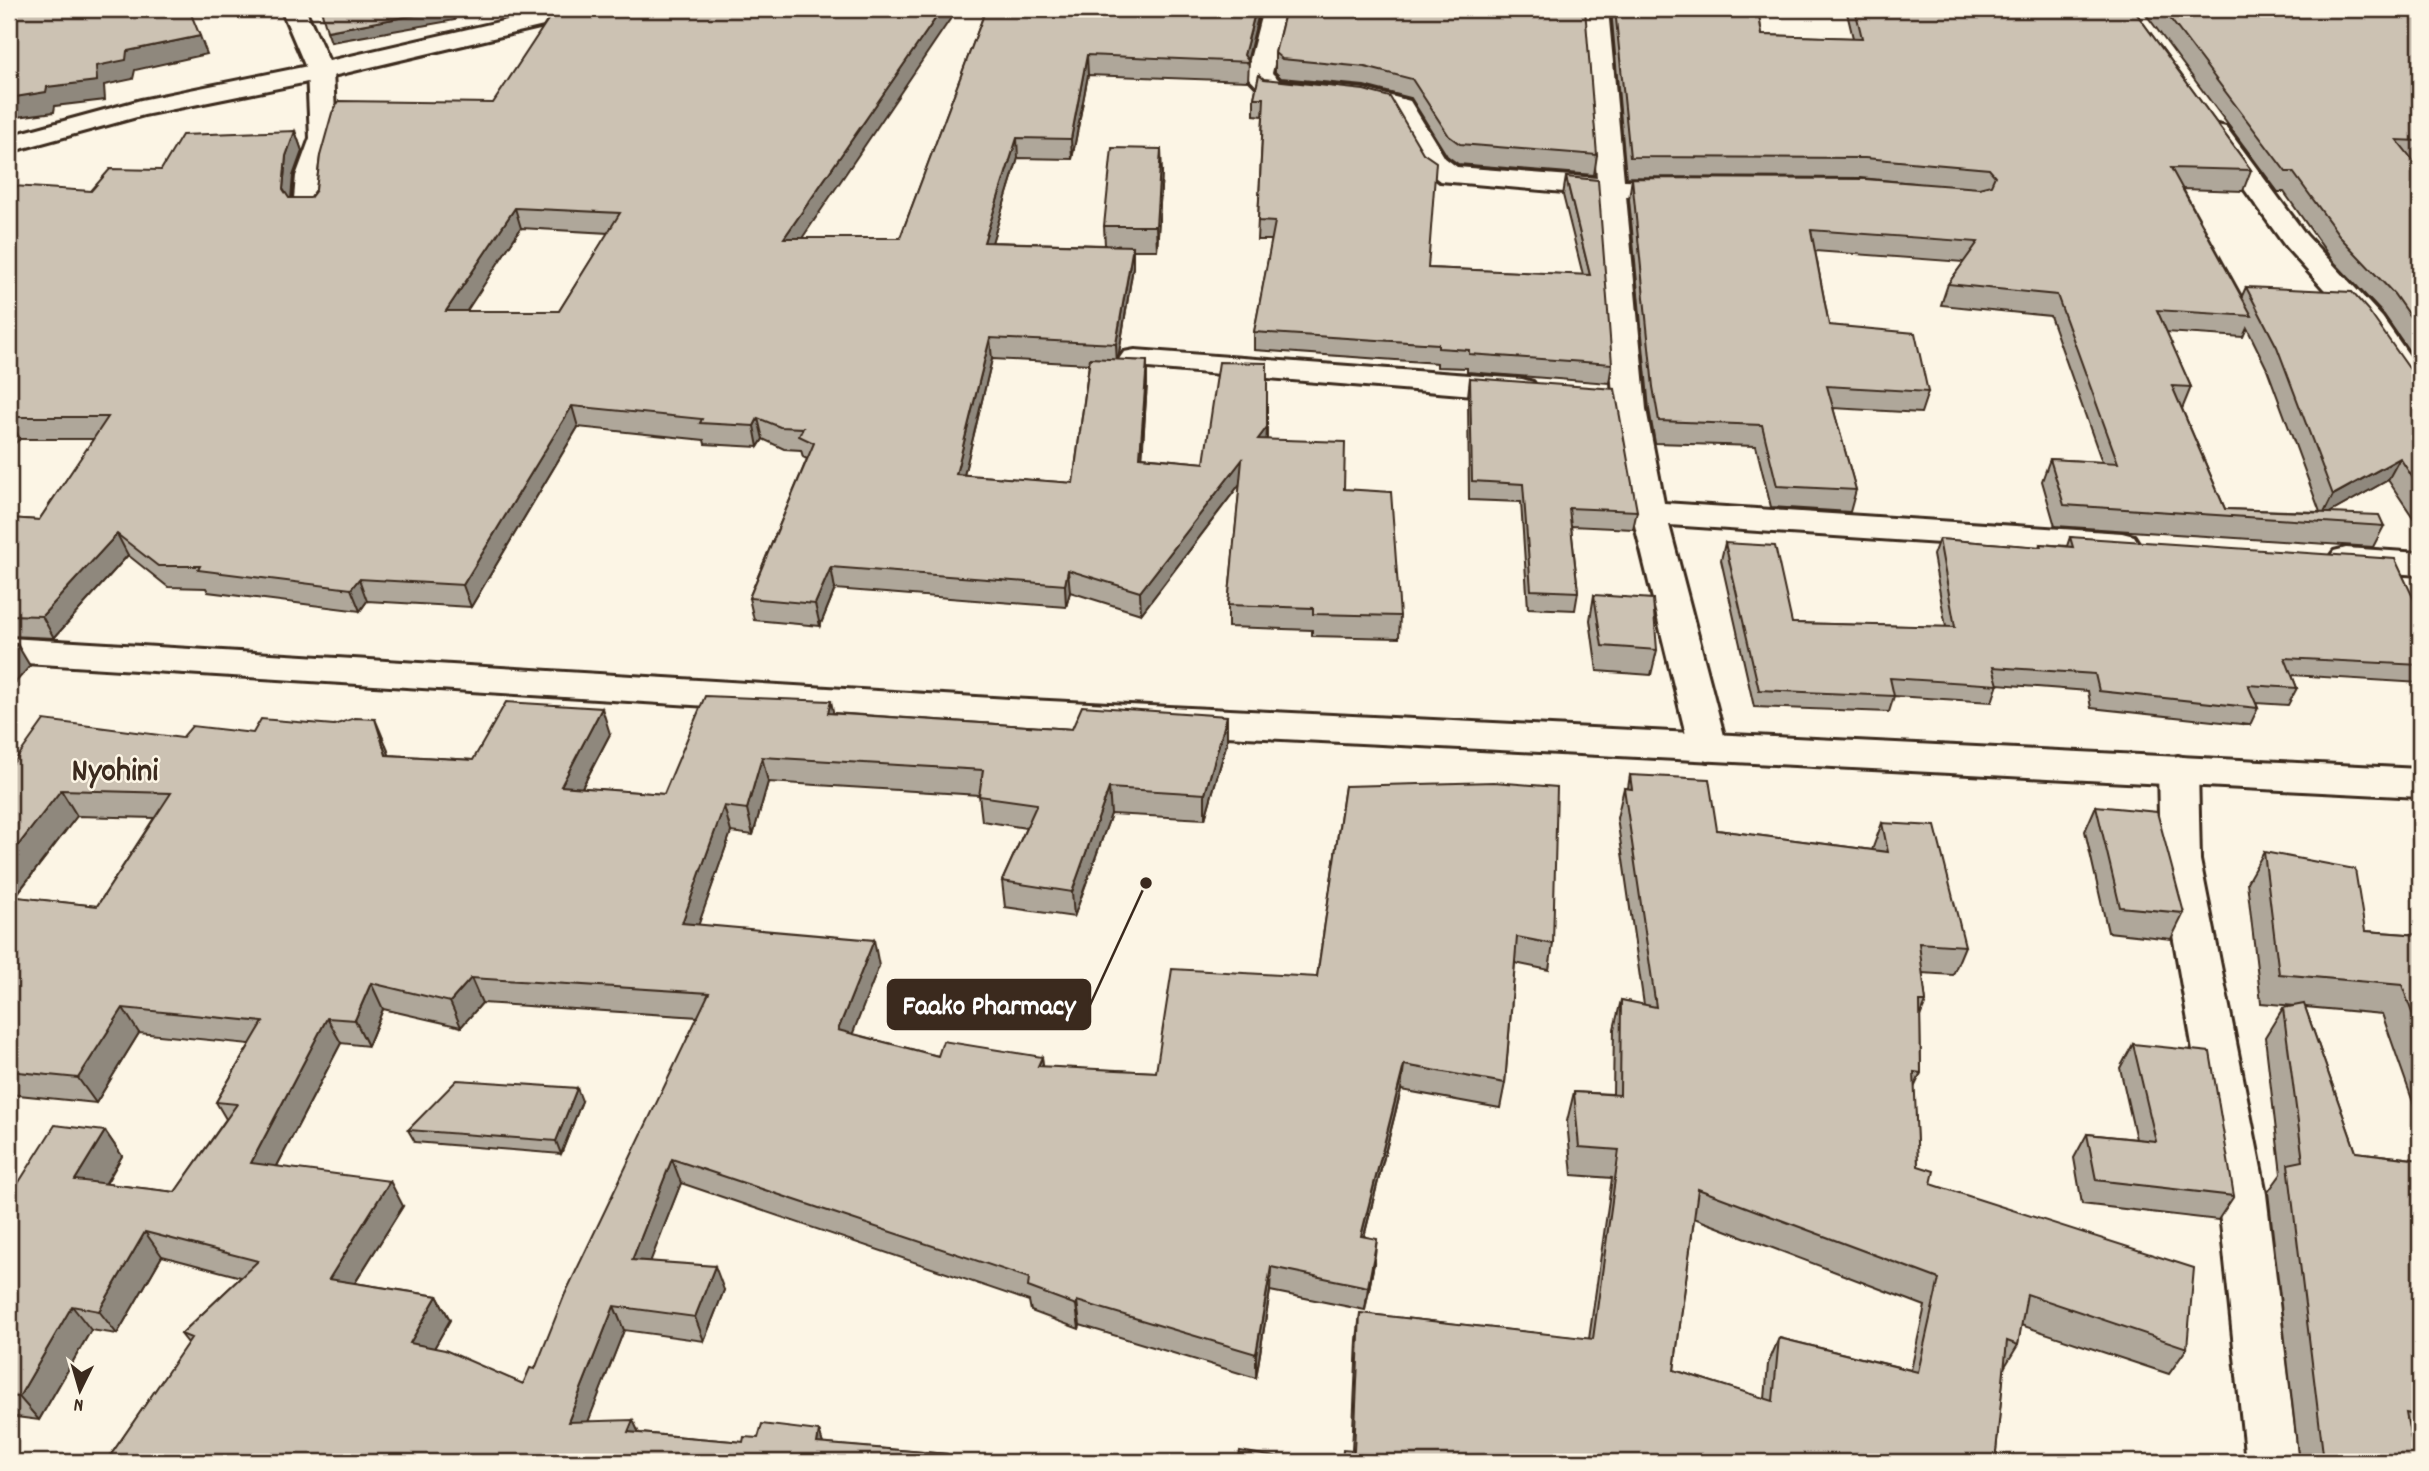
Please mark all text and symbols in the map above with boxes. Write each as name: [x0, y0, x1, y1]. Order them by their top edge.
district label: Nyohini: [72, 750, 158, 797]
callout: Faako Pharmacy: [888, 980, 1090, 1029]
text: Faako Pharmacy: [902, 989, 1077, 1029]
north arrow: [46, 1356, 116, 1426]
text: N: [73, 1390, 85, 1417]

